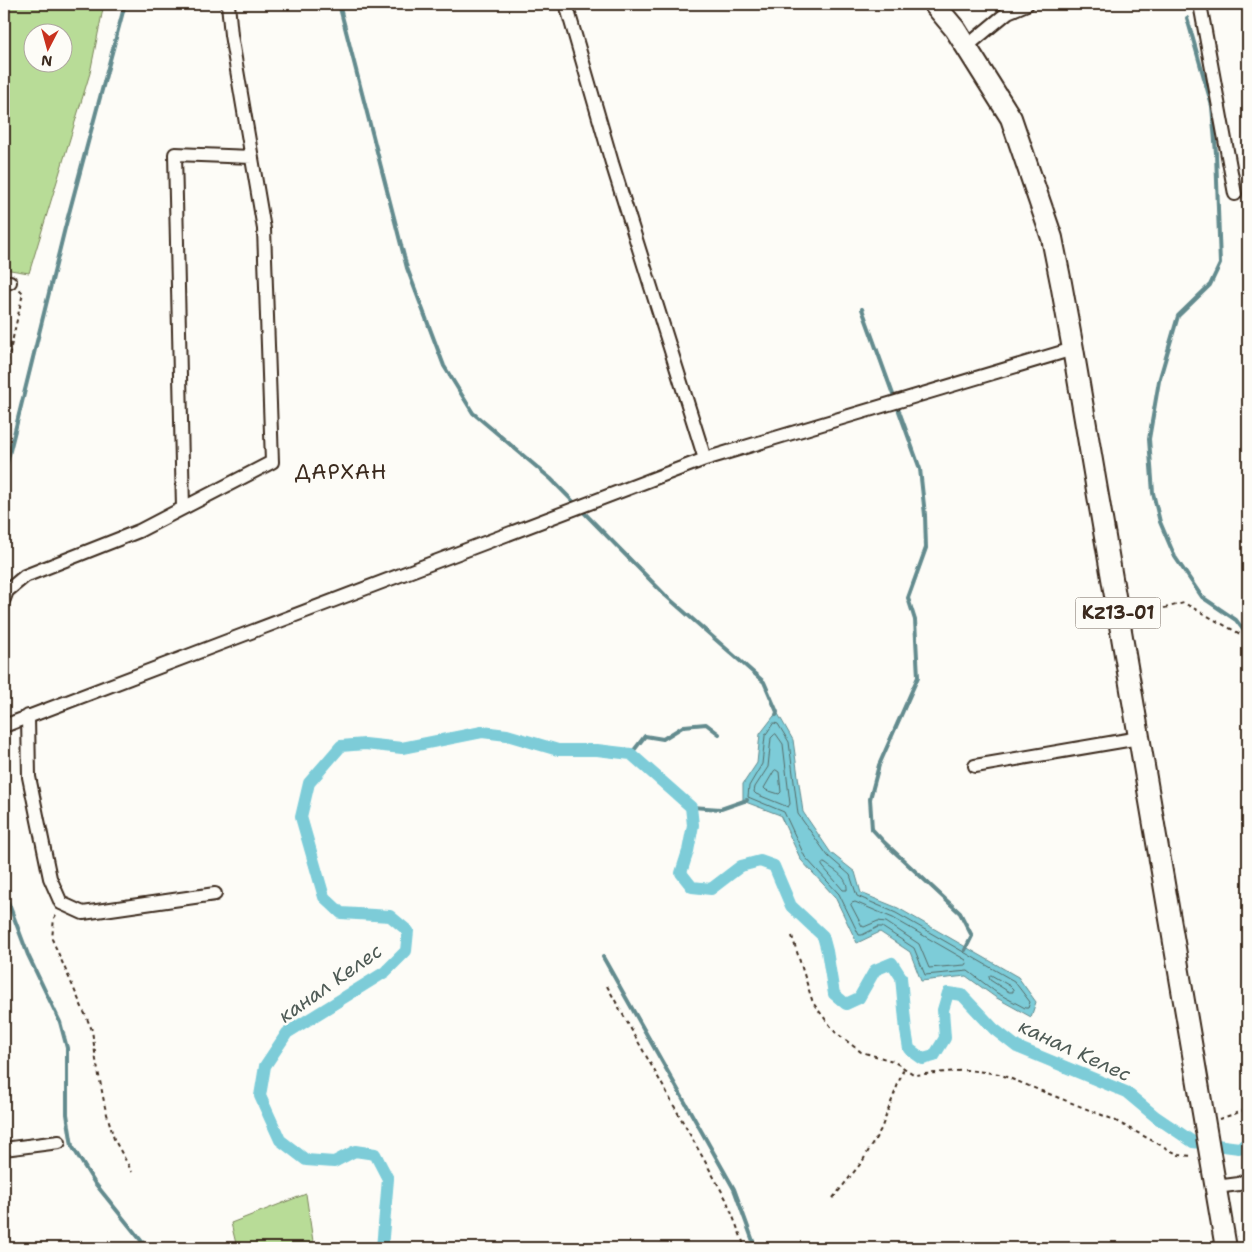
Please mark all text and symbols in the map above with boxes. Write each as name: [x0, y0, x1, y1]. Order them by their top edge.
north arrow: [22, 22, 72, 72]
text: N: [40, 51, 53, 70]
district label: ДАРХАН: [295, 458, 387, 486]
road number: KZ13-01: [1076, 598, 1160, 628]
water label: канал Келес: [273, 938, 387, 1028]
water label: канал Келес: [1015, 1013, 1135, 1087]

